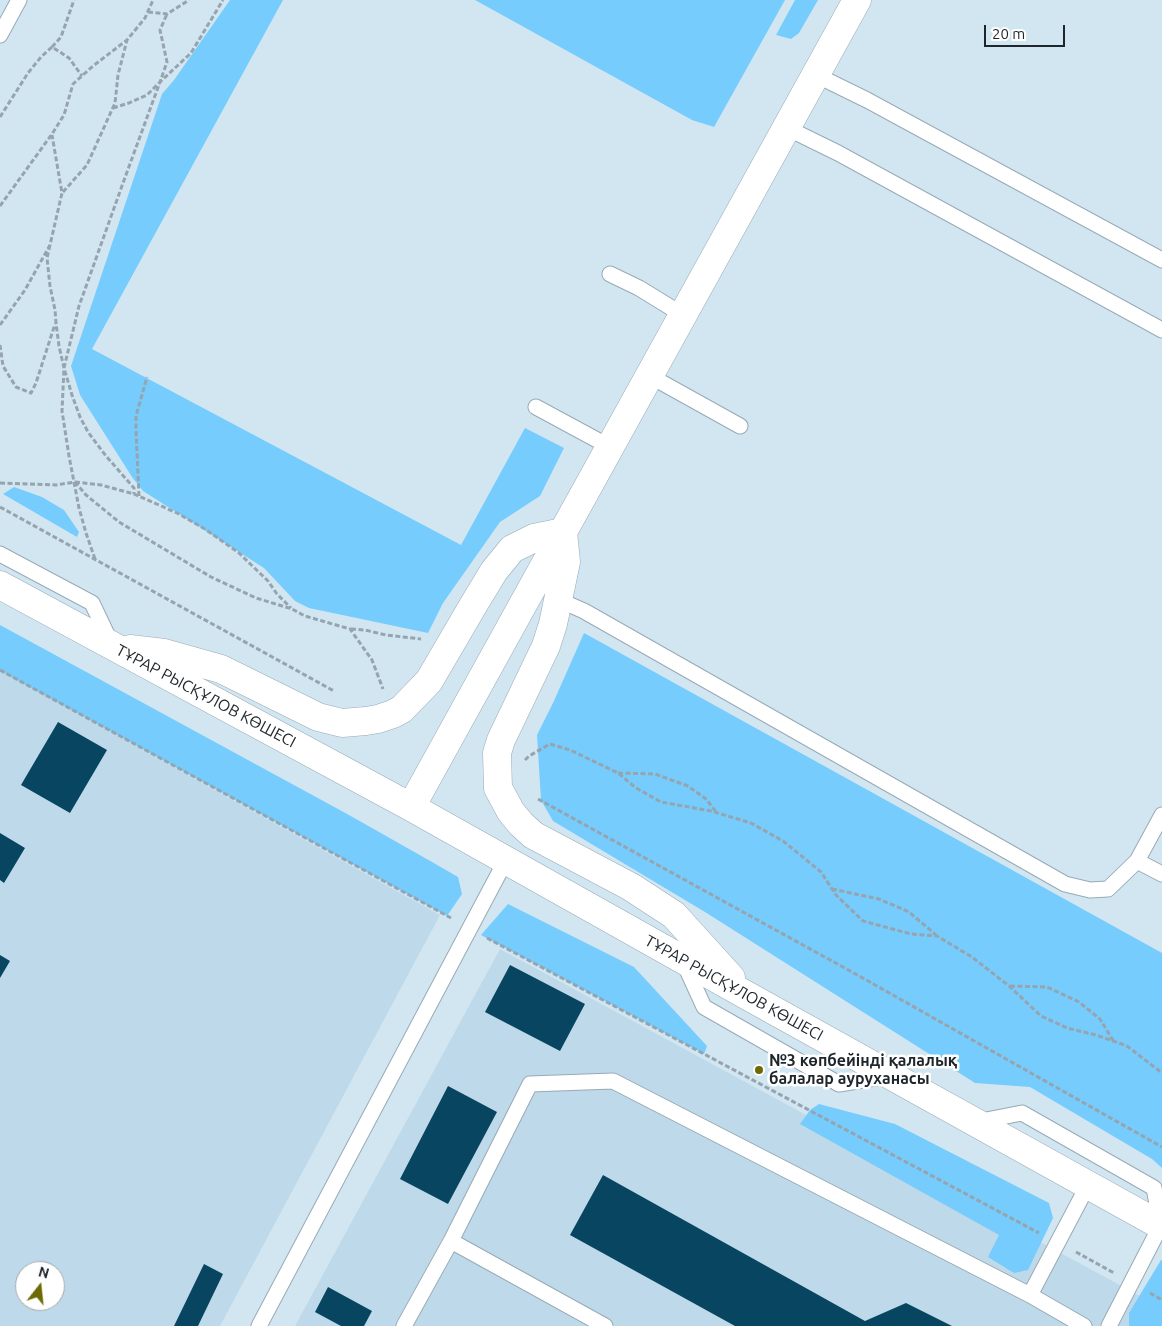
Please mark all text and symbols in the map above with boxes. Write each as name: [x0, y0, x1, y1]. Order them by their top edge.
scale bar: [987, 15, 1068, 47]
text: 20 m: [992, 25, 1025, 42]
street label: ТҰРАР РЫСҚҰЛОВ КӨШЕСІ: [113, 640, 299, 752]
street label: ТҰРАР РЫСҚҰЛОВ КӨШЕСІ: [641, 931, 827, 1045]
place label: №3 көпбейінді қалалық балалар ауруханасы: [769, 1051, 957, 1089]
marker: №3 көпбейінді қалалық балалар ауруханасы: [753, 1064, 765, 1076]
north arrow: [15, 1261, 65, 1311]
text: N: [37, 1263, 51, 1282]

